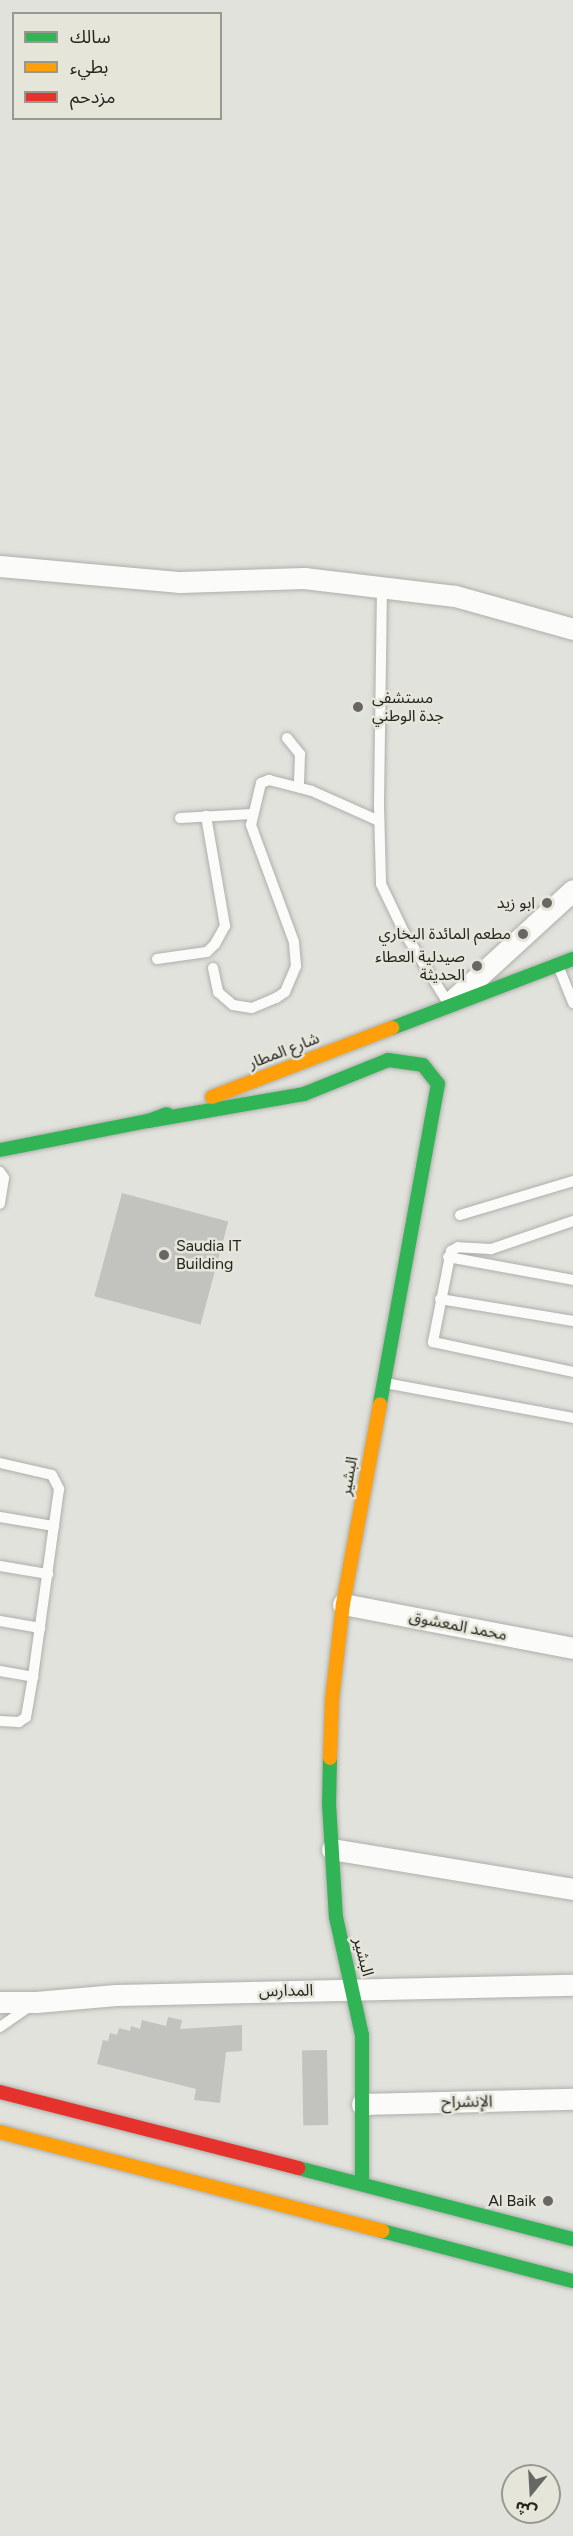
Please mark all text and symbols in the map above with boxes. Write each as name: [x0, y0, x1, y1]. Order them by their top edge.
legend: [12, 12, 222, 120]
text: سالك: [70, 26, 111, 48]
text: بطيء: [70, 56, 108, 78]
text: مزدحم: [70, 86, 115, 108]
place label: مستشفى جدة الوطني: [372, 688, 444, 726]
marker: مستشفى جدة الوطني: [349, 698, 367, 716]
place label: ابو زيد: [497, 893, 535, 913]
marker: ابو زيد: [540, 896, 554, 910]
place label: مطعم المائدة البخاري: [379, 924, 511, 944]
marker: مطعم المائدة البخاري: [516, 927, 530, 941]
place label: صيدلية العطاء الحديثة: [375, 947, 465, 985]
marker: صيدلية العطاء الحديثة: [470, 959, 484, 973]
street label: شارع المطار: [246, 1029, 322, 1073]
place label: Saudia IT Building: [176, 1236, 241, 1274]
marker: Saudia IT Building: [157, 1248, 171, 1262]
street label: البشير: [336, 1455, 362, 1497]
street label: محمد المعشوق: [407, 1607, 509, 1645]
street label: البشير: [349, 1936, 377, 1978]
street label: المدارس: [259, 1981, 313, 2001]
street label: الإنشراح: [441, 2092, 493, 2112]
place label: Al Baik: [488, 2191, 536, 2211]
marker: Al Baik: [541, 2194, 555, 2208]
north arrow: [501, 2464, 561, 2524]
text: ش: [513, 2497, 539, 2522]

